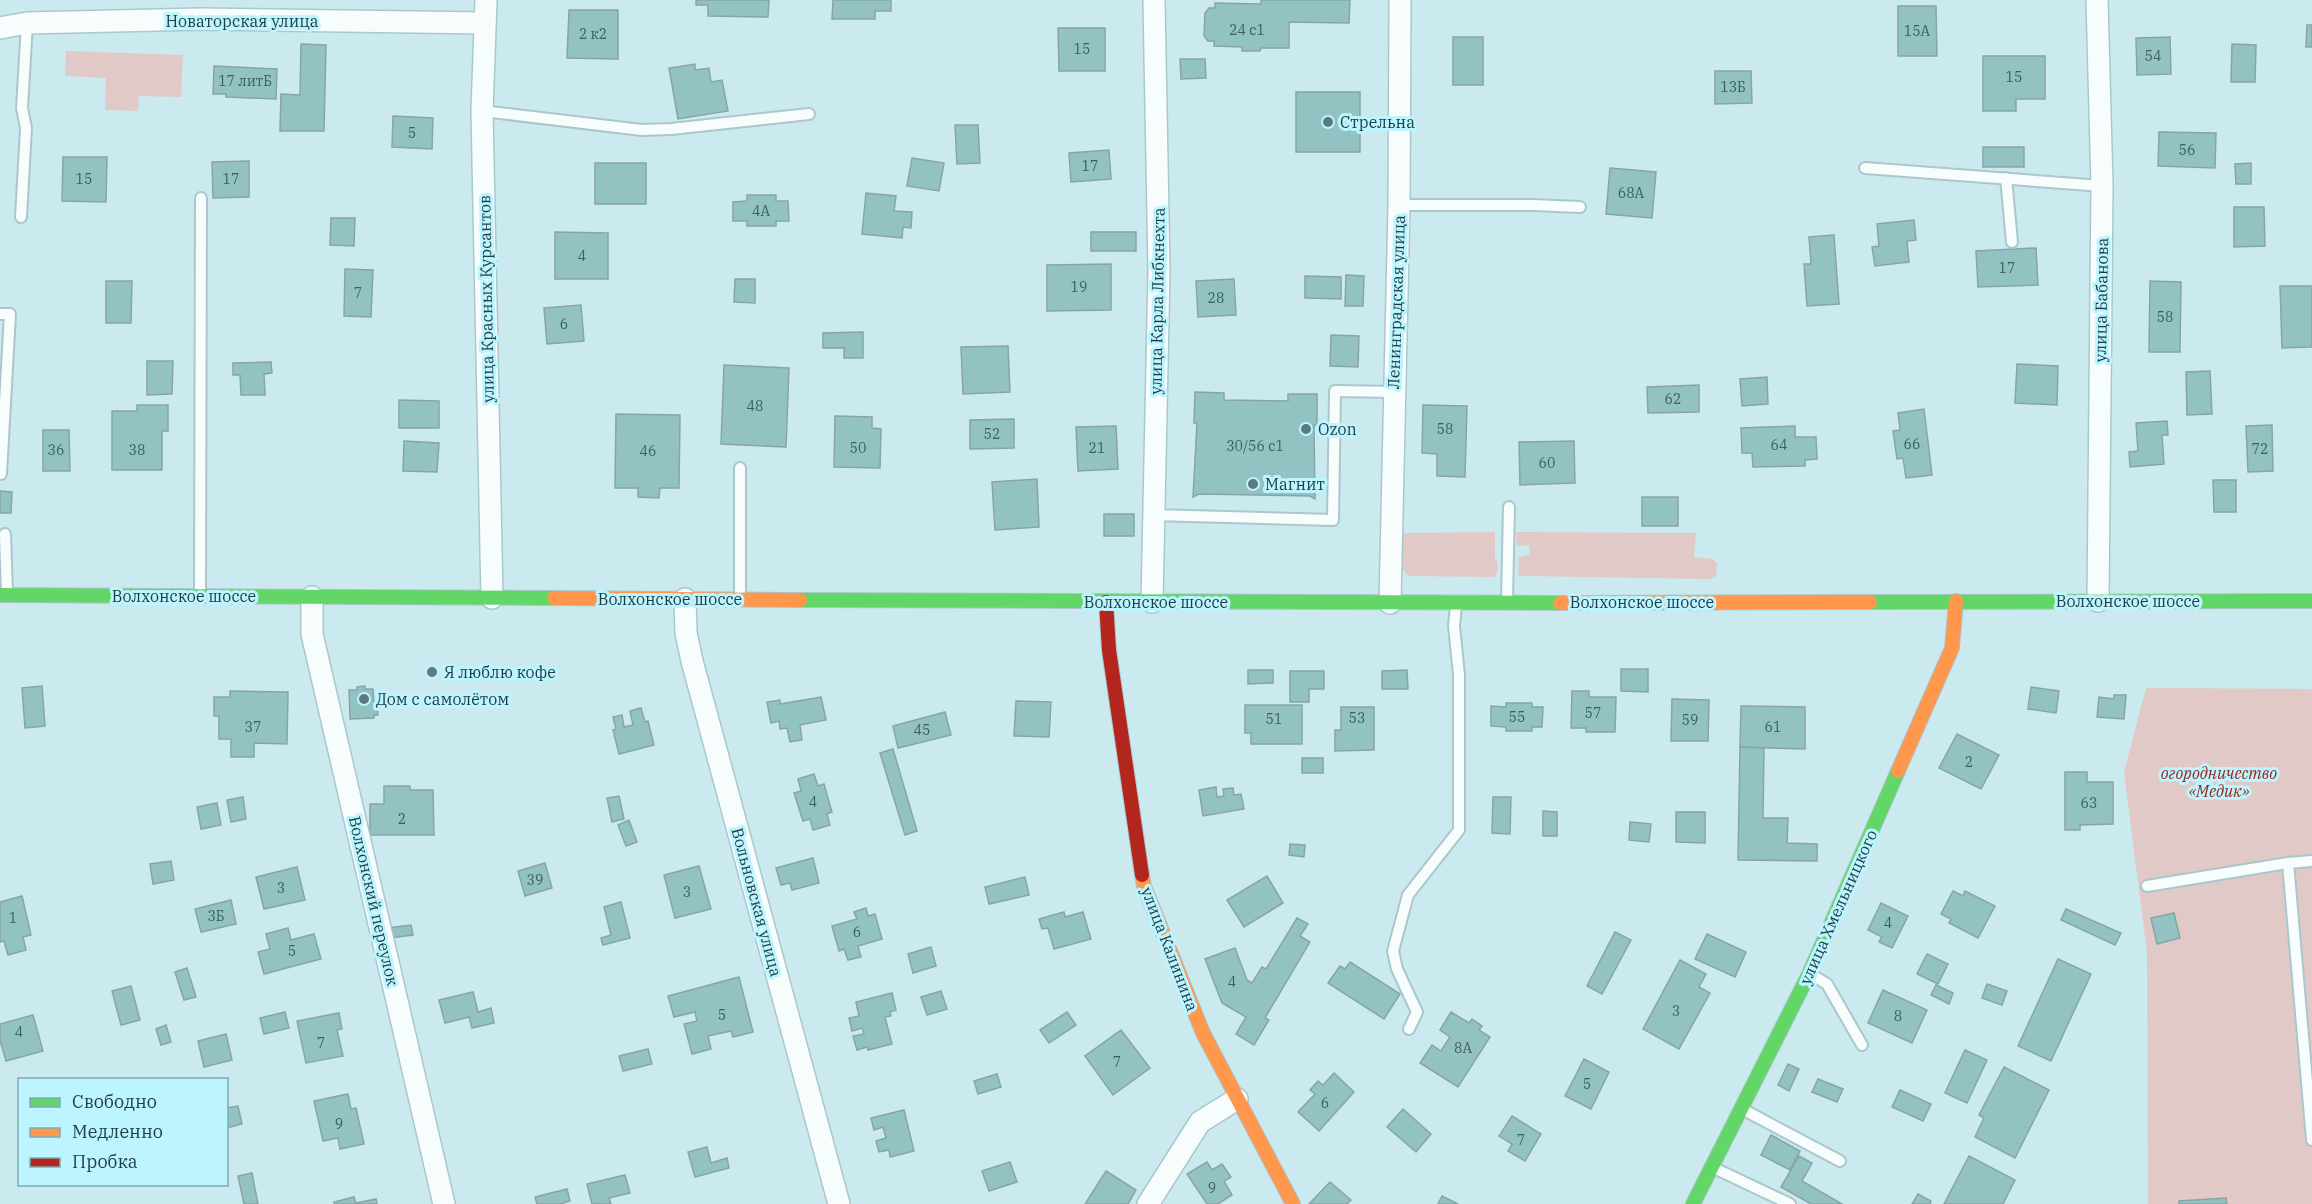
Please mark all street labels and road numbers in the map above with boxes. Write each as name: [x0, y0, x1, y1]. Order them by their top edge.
street label: Новаторская улица: [165, 11, 319, 31]
street label: улица Красных Курсантов: [474, 195, 498, 403]
street label: улица Карла Либкнехта: [1145, 207, 1169, 395]
street label: Ленинградская улица: [1383, 214, 1409, 389]
street label: улица Бабанова: [2090, 237, 2112, 363]
street label: Волхонское шоссе: [112, 586, 256, 606]
street label: Волхонское шоссе: [598, 589, 742, 609]
street label: Волхонское шоссе: [2056, 591, 2200, 611]
street label: Волхонское шоссе: [1084, 592, 1228, 612]
street label: Волхонское шоссе: [1570, 592, 1714, 612]
street label: Волхонский переулок: [345, 814, 403, 988]
street label: Вольновская улица: [728, 825, 787, 979]
street label: улица Хмельницкого: [1795, 826, 1881, 988]
street label: улица Калинина: [1137, 884, 1203, 1014]

